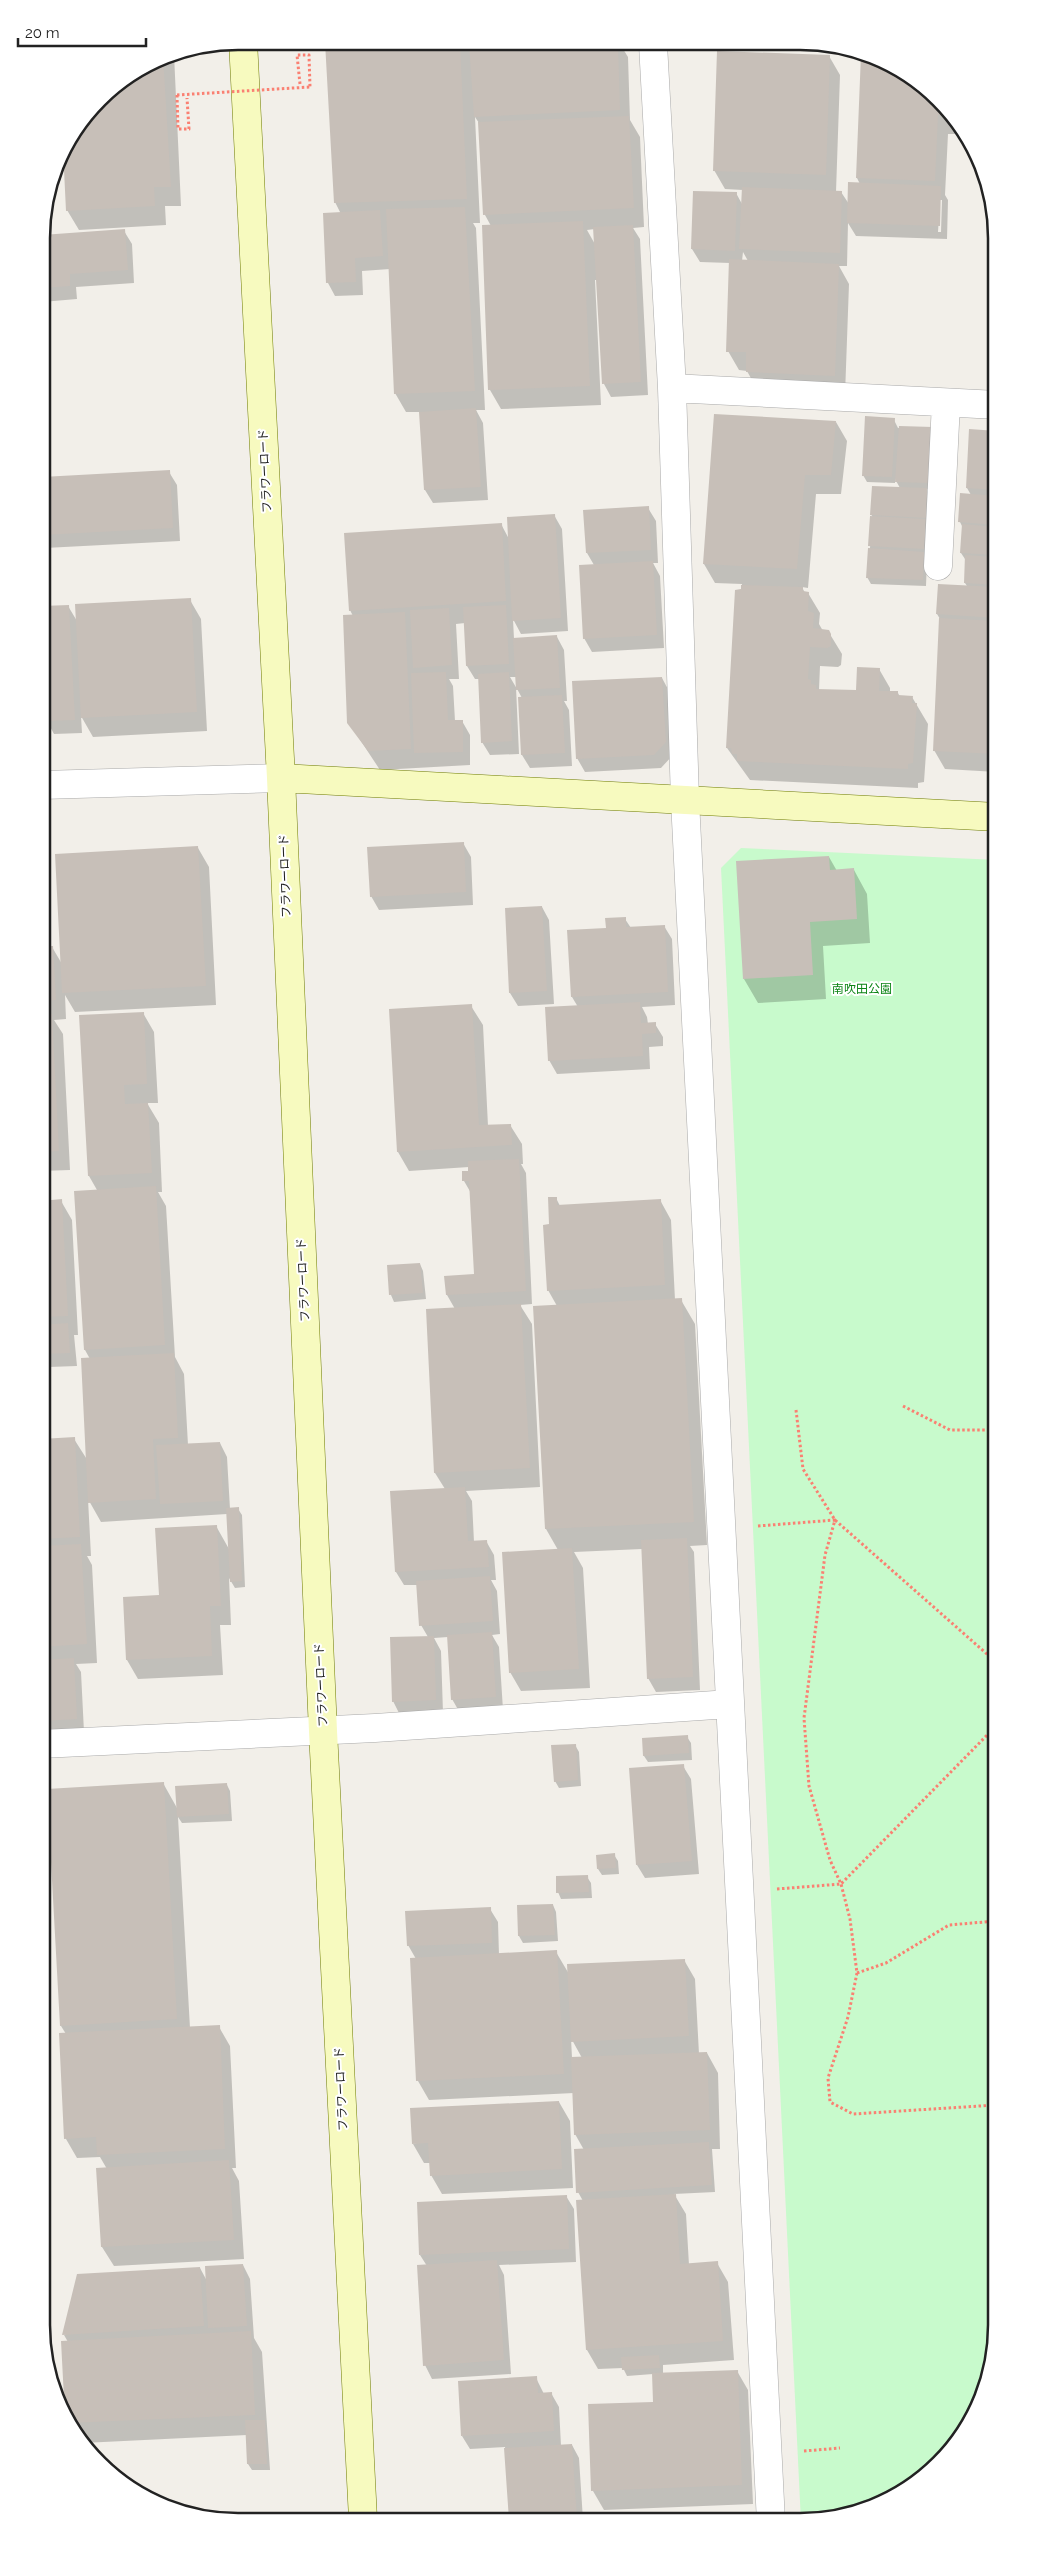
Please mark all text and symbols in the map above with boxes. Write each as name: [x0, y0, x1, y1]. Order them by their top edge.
scale bar: [18, 15, 145, 47]
text: 20 m: [25, 24, 60, 42]
street label: フラワーロード: [256, 429, 274, 513]
street label: フラワーロード: [277, 834, 293, 918]
park label: 南吹田公園: [832, 982, 892, 996]
street label: フラワーロード: [294, 1238, 312, 1322]
street label: フラワーロード: [312, 1643, 330, 1727]
street label: フラワーロード: [332, 2047, 350, 2131]

